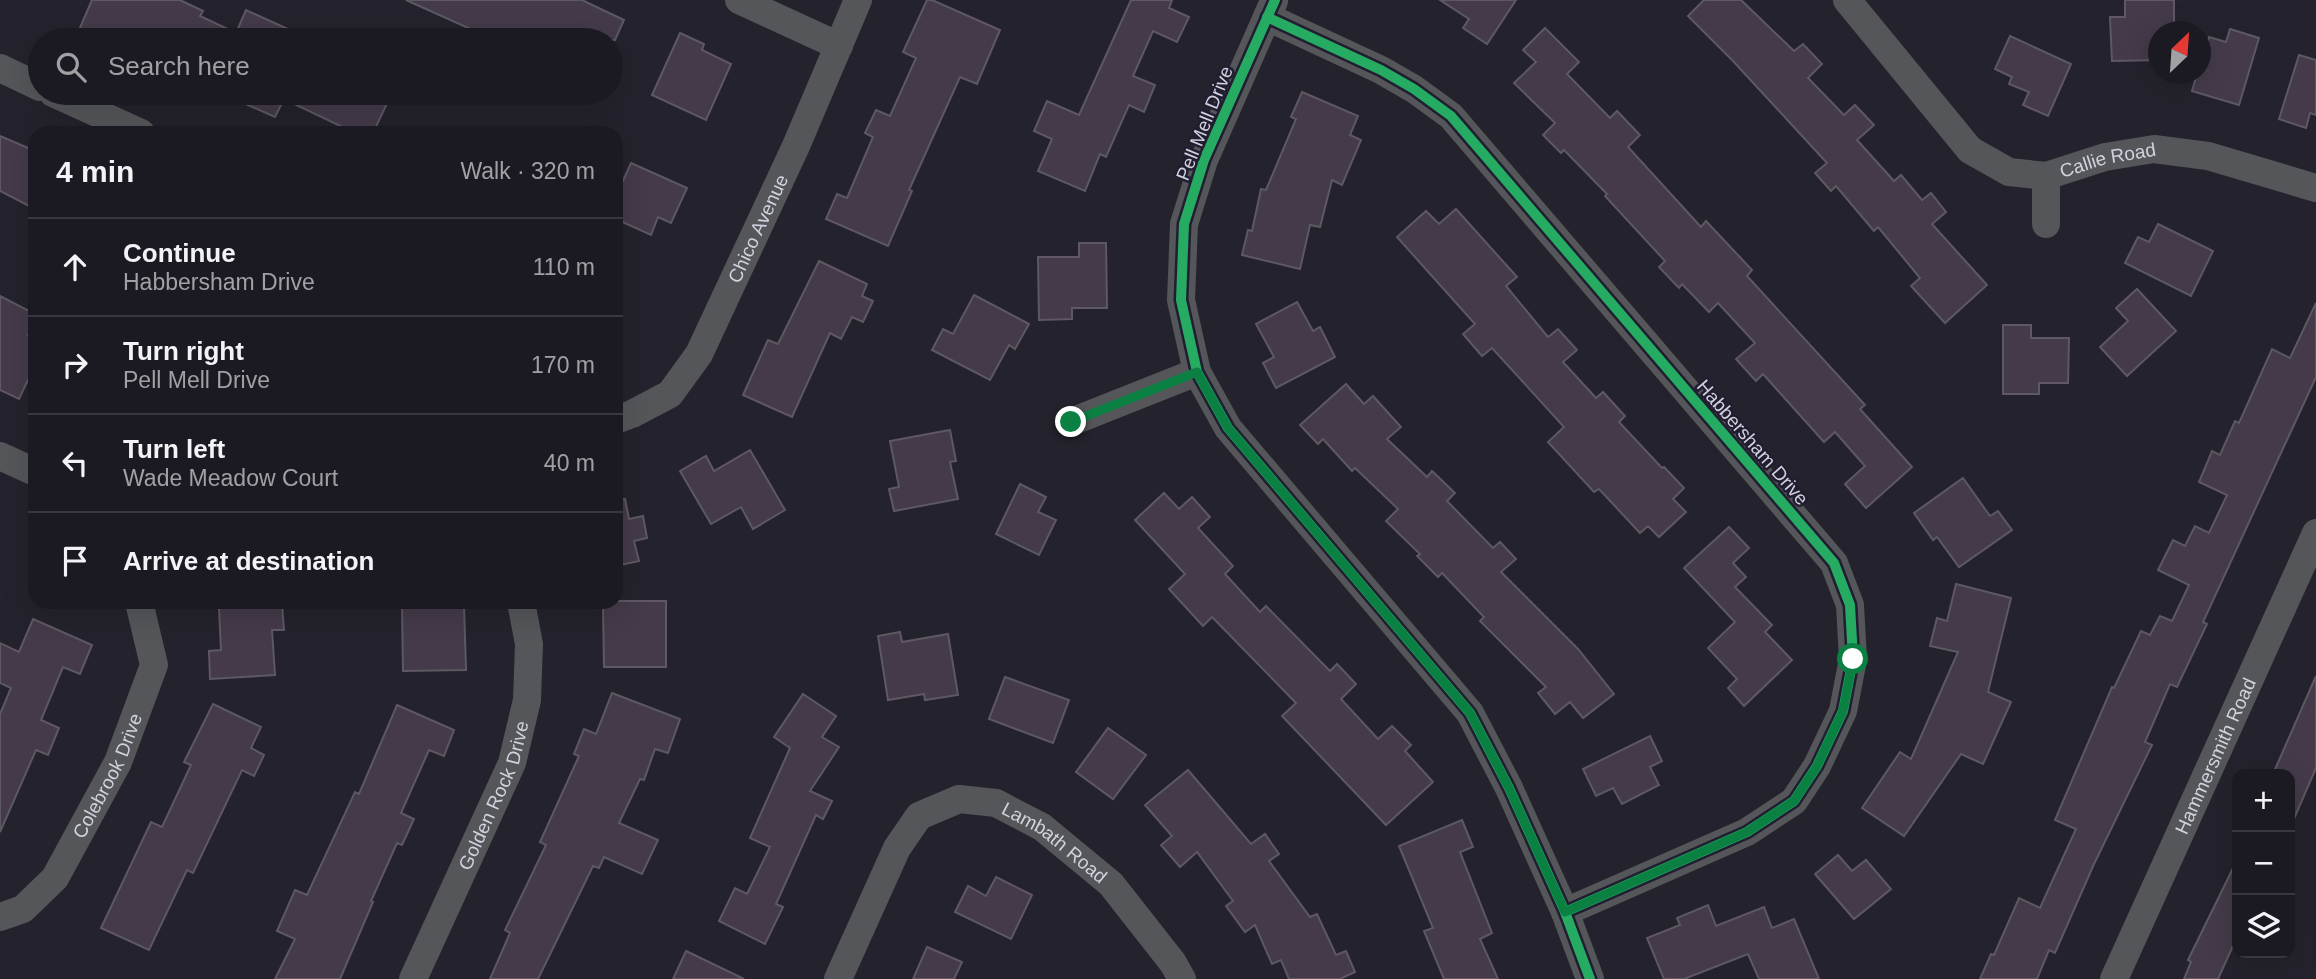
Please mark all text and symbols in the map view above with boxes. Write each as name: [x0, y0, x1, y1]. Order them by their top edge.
north arrow: [2148, 21, 2211, 84]
search box: [28, 28, 623, 105]
icon: search: [52, 48, 90, 86]
text: Search here: [108, 51, 250, 81]
street label: Pell Mell Drive: [1172, 63, 1237, 183]
street label: Callie Road: [2057, 139, 2157, 182]
text: 4 min: [56, 155, 134, 188]
text: Walk · 320 m: [460, 158, 595, 184]
street label: Chico Avenue: [724, 171, 792, 286]
text: Continue: [123, 238, 236, 268]
icon: ahead: [56, 248, 94, 286]
text: 110 m: [533, 254, 595, 280]
text: Habbersham Drive: [123, 269, 315, 295]
text: Turn right: [123, 336, 244, 366]
icon: right: [56, 346, 94, 384]
text: 170 m: [531, 352, 595, 378]
text: Pell Mell Drive: [123, 367, 270, 393]
street label: Habbersham Drive: [1693, 376, 1813, 509]
route end: [1055, 406, 1086, 437]
text: Turn left: [123, 434, 225, 464]
icon: left: [56, 444, 94, 482]
text: 40 m: [544, 450, 595, 476]
text: Wade Meadow Court: [123, 465, 338, 491]
icon: arrive: [56, 542, 94, 580]
text: Arrive at destination: [123, 546, 374, 576]
route start: [1837, 643, 1868, 674]
street label: Hammersmith Road: [2171, 675, 2260, 837]
street label: Colebrook Drive: [69, 710, 146, 842]
street label: Golden Rock Drive: [454, 719, 533, 873]
map controls: [2232, 769, 2295, 958]
button: +: [2232, 769, 2295, 832]
street label: Lambath Road: [998, 798, 1111, 887]
button: −: [2232, 832, 2295, 895]
button: layers: [2232, 895, 2295, 958]

